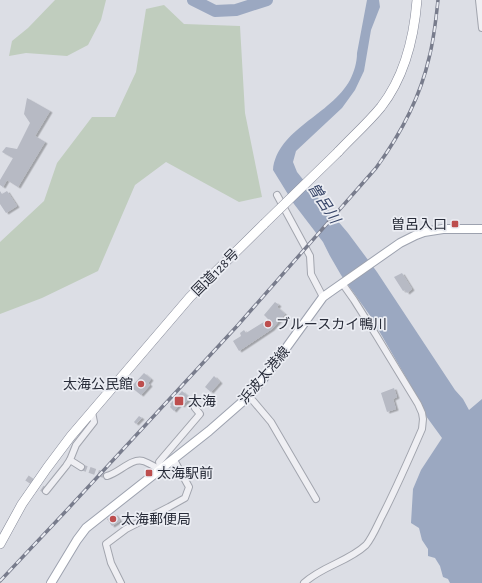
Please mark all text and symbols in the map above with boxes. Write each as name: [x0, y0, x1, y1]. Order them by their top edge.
water label: 曽呂川: [305, 180, 344, 228]
place label: 曽呂入口: [391, 217, 447, 232]
marker: 曽呂入口: [450, 219, 460, 229]
street label: 国道128号: [189, 246, 242, 299]
place label: ブルースカイ鴨川: [276, 316, 387, 332]
marker: ブルースカイ鴨川: [263, 319, 273, 329]
street label: 浜波太港線: [236, 344, 293, 407]
place label: 太海公民館: [63, 377, 133, 392]
marker: 太海公民館: [136, 379, 146, 389]
place label: 太海: [188, 394, 216, 409]
marker: 太海: [173, 395, 185, 407]
place label: 太海駅前: [157, 465, 213, 481]
marker: 太海駅前: [144, 468, 154, 478]
place label: 太海郵便局: [121, 512, 191, 527]
marker: 太海郵便局: [108, 514, 118, 524]

